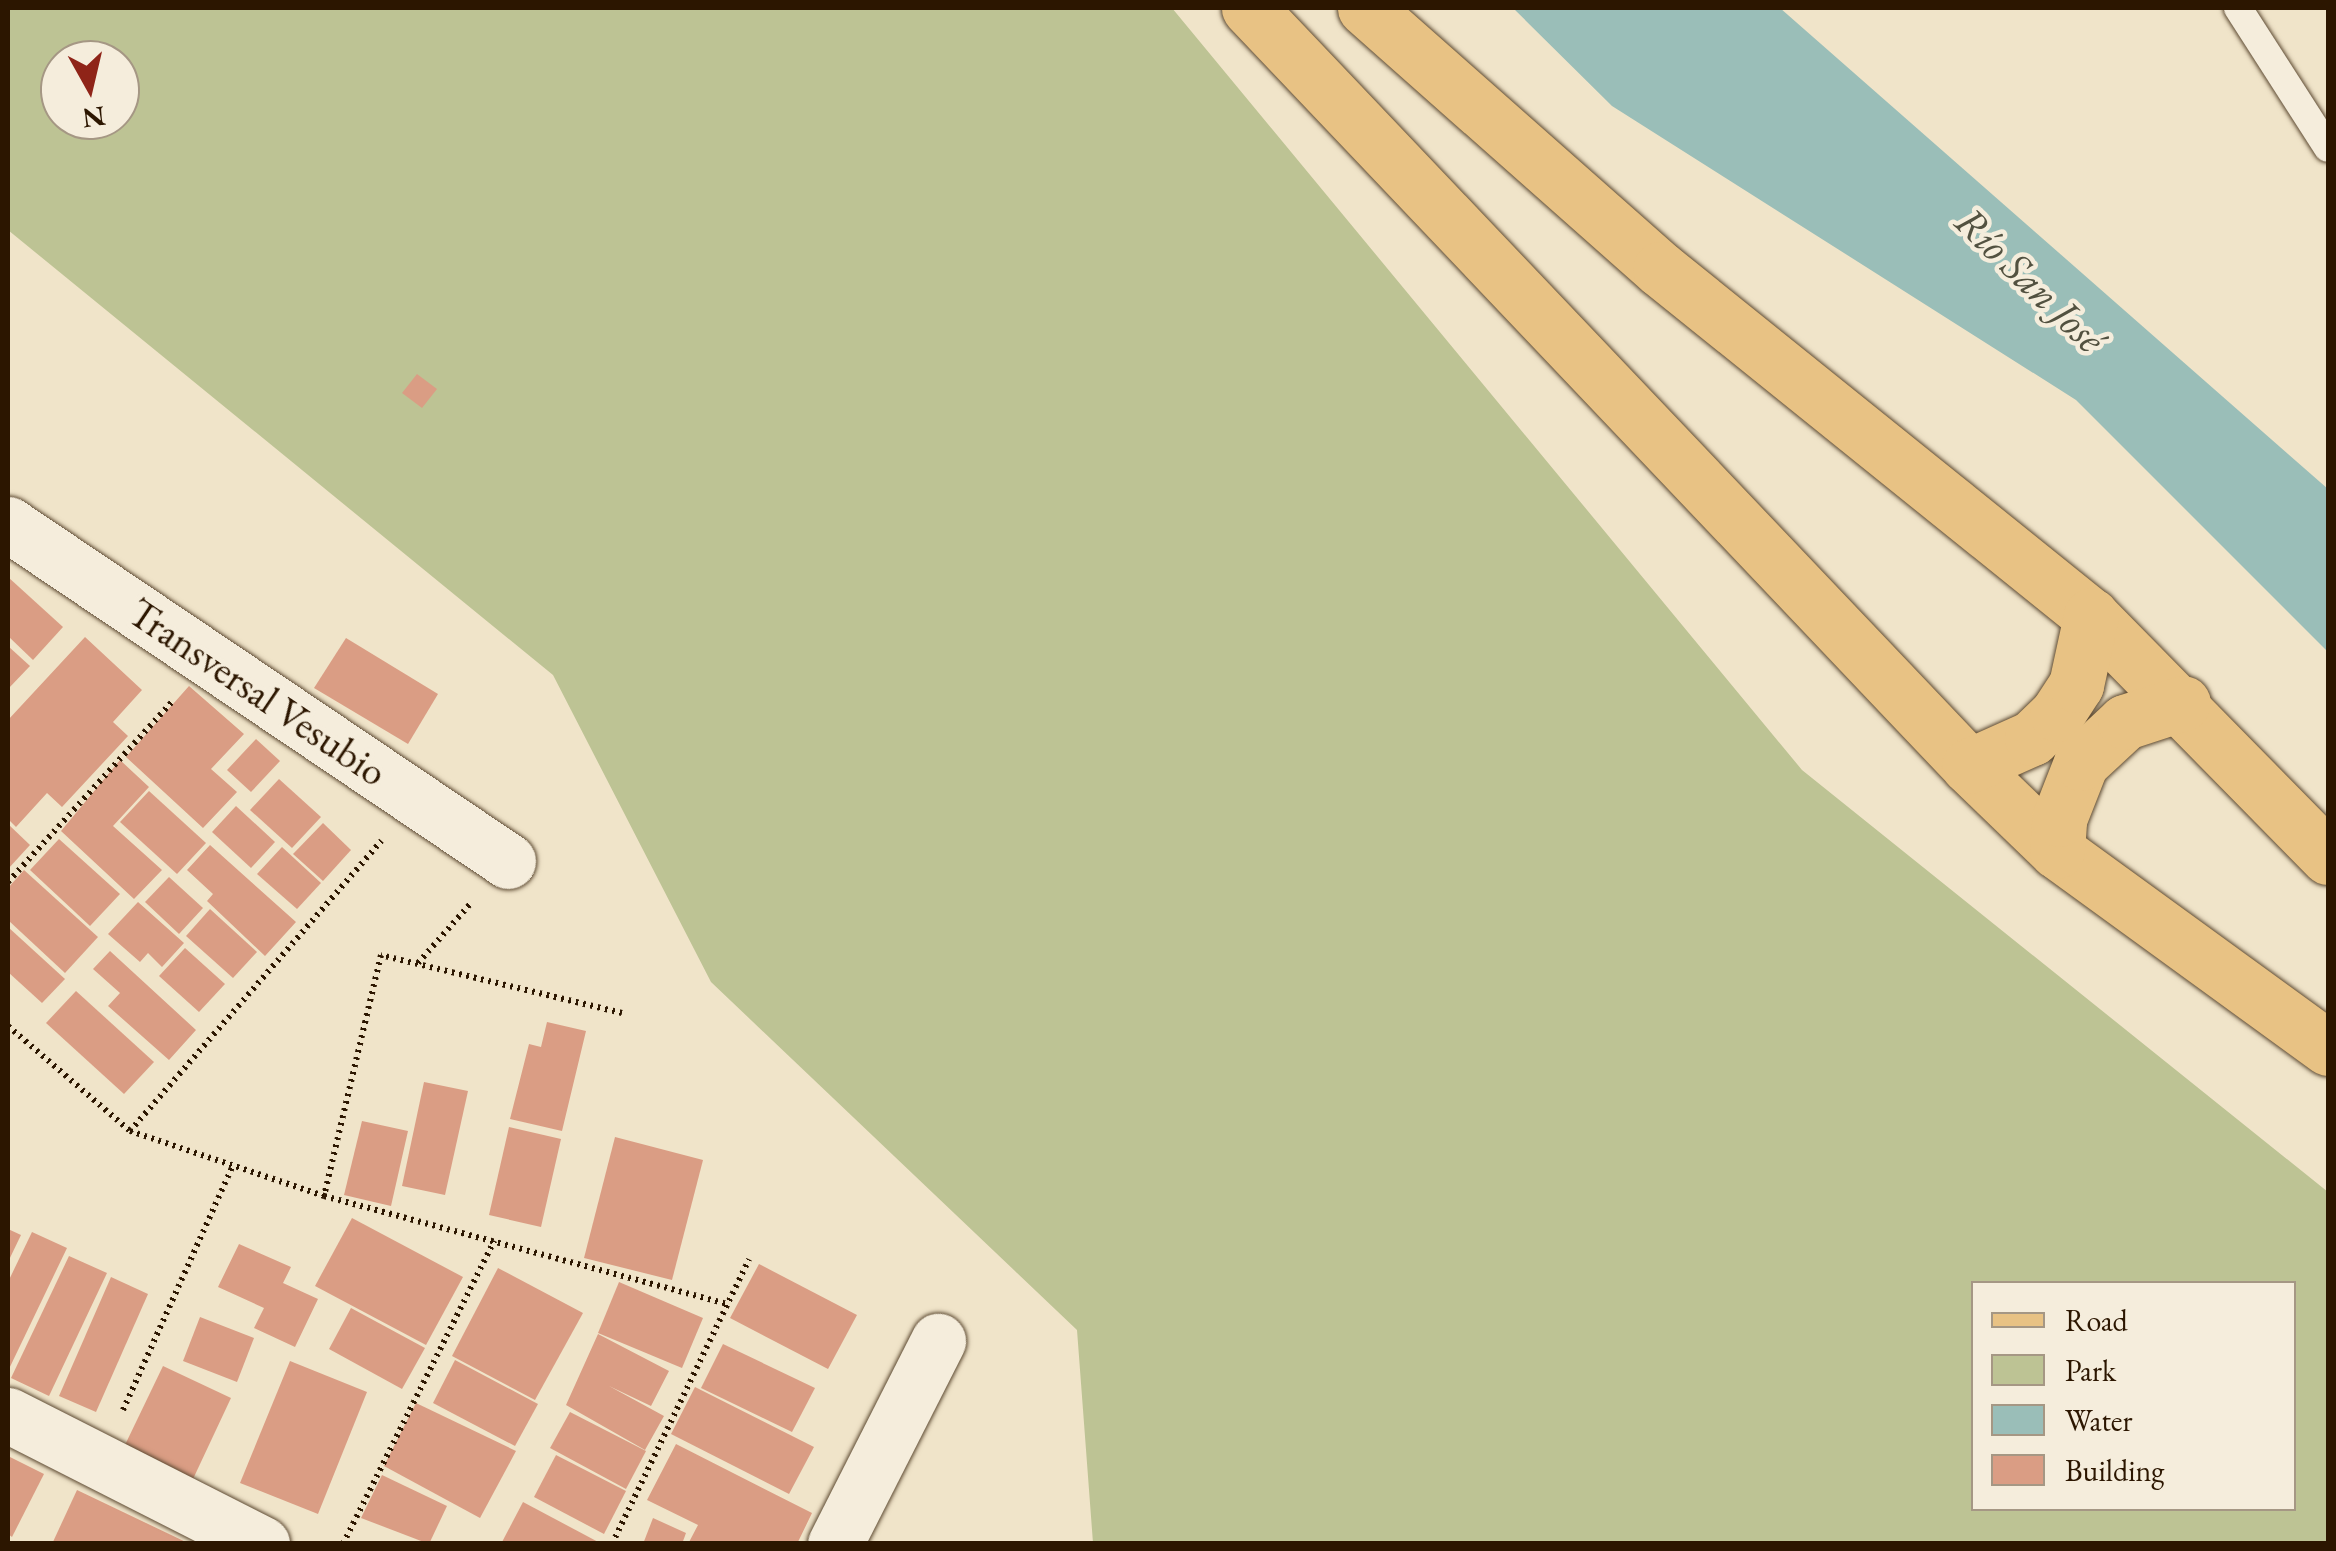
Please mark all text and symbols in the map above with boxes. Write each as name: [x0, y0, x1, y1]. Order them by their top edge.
north arrow: [40, 40, 140, 140]
text: N: [80, 98, 108, 137]
water label: Río San José: [1945, 196, 2115, 364]
street label: Transversal Vesubio: [120, 588, 396, 796]
legend: [1971, 1281, 2296, 1511]
text: Road: [2065, 1301, 2128, 1340]
text: Park: [2065, 1351, 2116, 1390]
text: Water: [2065, 1401, 2133, 1440]
text: Building: [2065, 1451, 2164, 1490]

